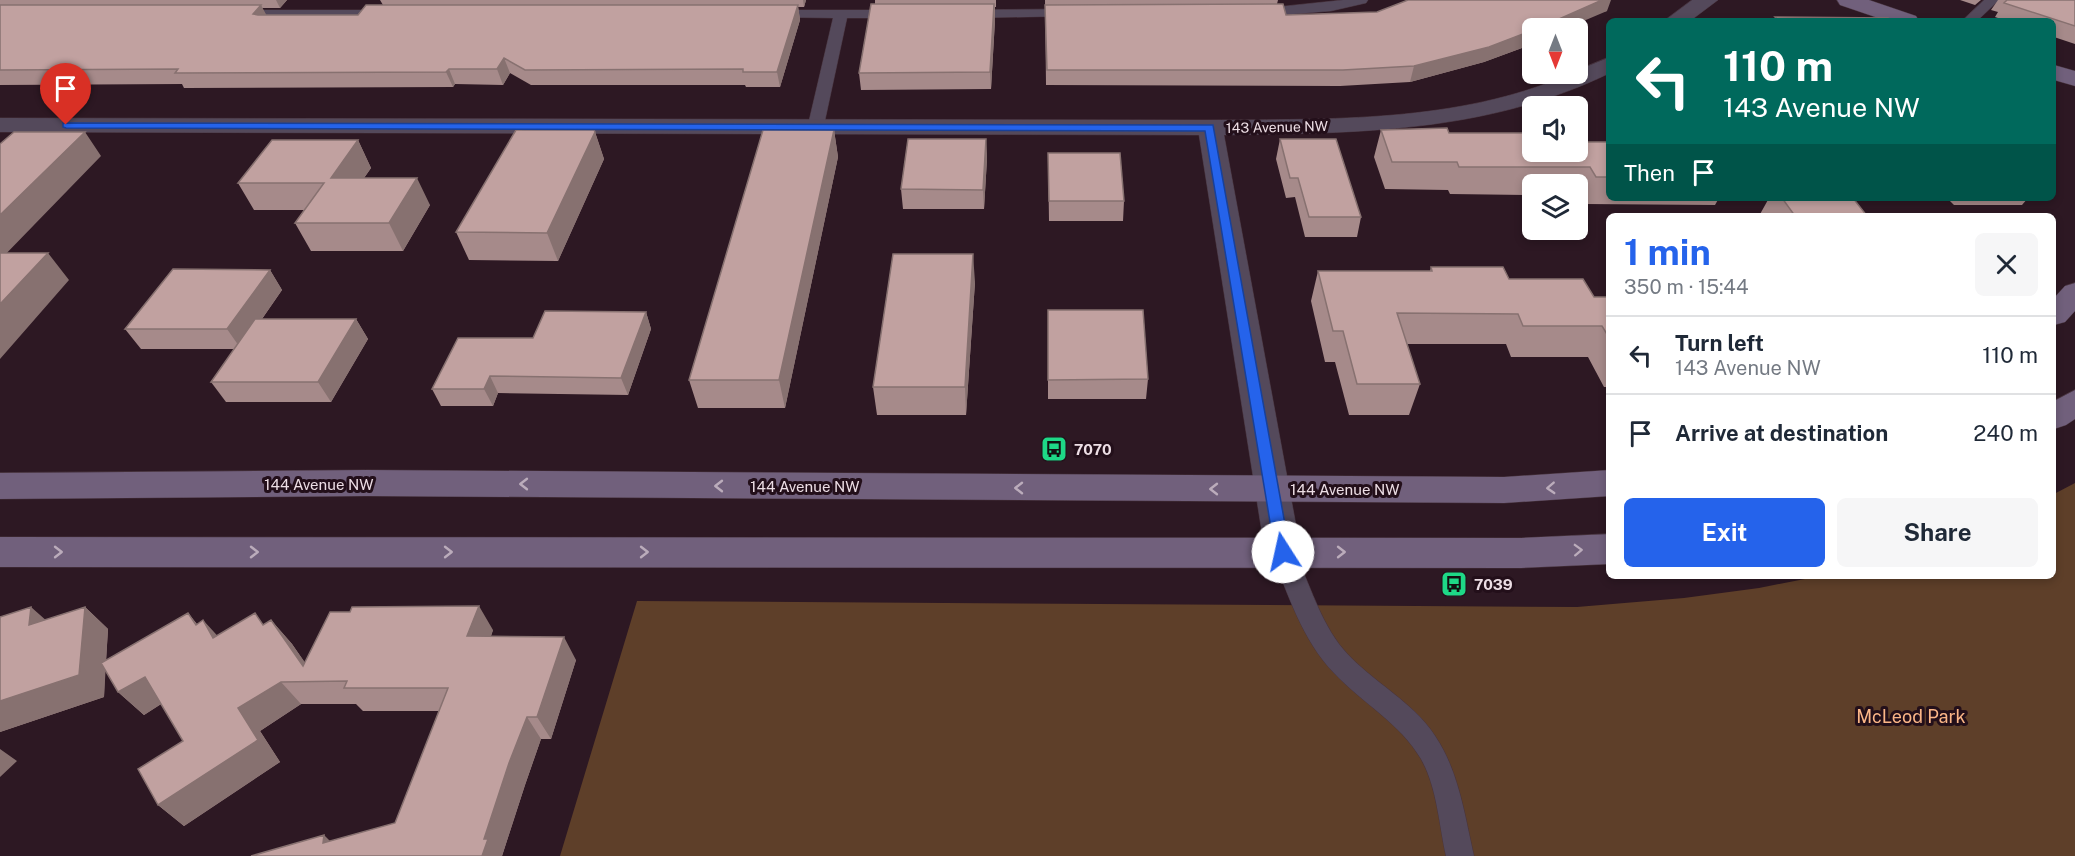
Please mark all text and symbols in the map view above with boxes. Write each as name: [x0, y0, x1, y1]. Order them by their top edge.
north arrow: [1522, 18, 1588, 84]
map controls: [1522, 18, 1588, 240]
text: 110 m: [1723, 41, 1833, 90]
icon: left: [1624, 42, 1702, 120]
pin: [40, 63, 91, 125]
icon: arrive: [49, 72, 82, 105]
text: 143 Avenue NW: [1723, 91, 1920, 123]
button: sound: [1522, 96, 1588, 162]
street label: 143 Avenue NW: [1226, 118, 1329, 136]
icon: arrive: [1687, 156, 1720, 189]
text: Then: [1624, 160, 1675, 186]
button: layers: [1522, 174, 1588, 240]
text: 1 min: [1624, 231, 1711, 273]
button: close: [1975, 233, 2038, 296]
text: 350 m · 15:44: [1624, 275, 1748, 299]
text: Turn left: [1675, 330, 1764, 356]
icon: left: [1624, 339, 1657, 372]
text: 110 m: [1982, 342, 2038, 368]
text: 143 Avenue NW: [1675, 356, 1821, 380]
icon: arrive: [1624, 417, 1657, 450]
text: Arrive at destination: [1675, 420, 1888, 446]
text: 240 m: [1973, 420, 2038, 446]
bus stop icon: 7070: [1039, 434, 1069, 464]
place label: 7070: [1074, 441, 1112, 458]
street label: 144 Avenue NW: [264, 476, 374, 493]
one-way arrow: [519, 478, 528, 490]
street label: 144 Avenue NW: [750, 478, 860, 495]
one-way arrow: [714, 479, 723, 492]
street label: 144 Avenue NW: [1290, 481, 1400, 498]
one-way arrow: [1547, 481, 1556, 494]
one-way arrow: [1014, 482, 1023, 494]
one-way arrow: [1209, 483, 1218, 495]
button: Exit: [1624, 498, 1825, 567]
button: Share: [1837, 498, 2038, 567]
position arrow: [1251, 520, 1315, 584]
one-way arrow: [1574, 544, 1583, 557]
one-way arrow: [54, 546, 63, 558]
one-way arrow: [249, 546, 258, 558]
one-way arrow: [444, 546, 453, 558]
one-way arrow: [639, 546, 648, 558]
one-way arrow: [1337, 546, 1346, 559]
bus stop icon: 7039: [1439, 569, 1469, 599]
place label: 7039: [1474, 576, 1513, 593]
park label: McLeod Park: [1856, 706, 1966, 727]

